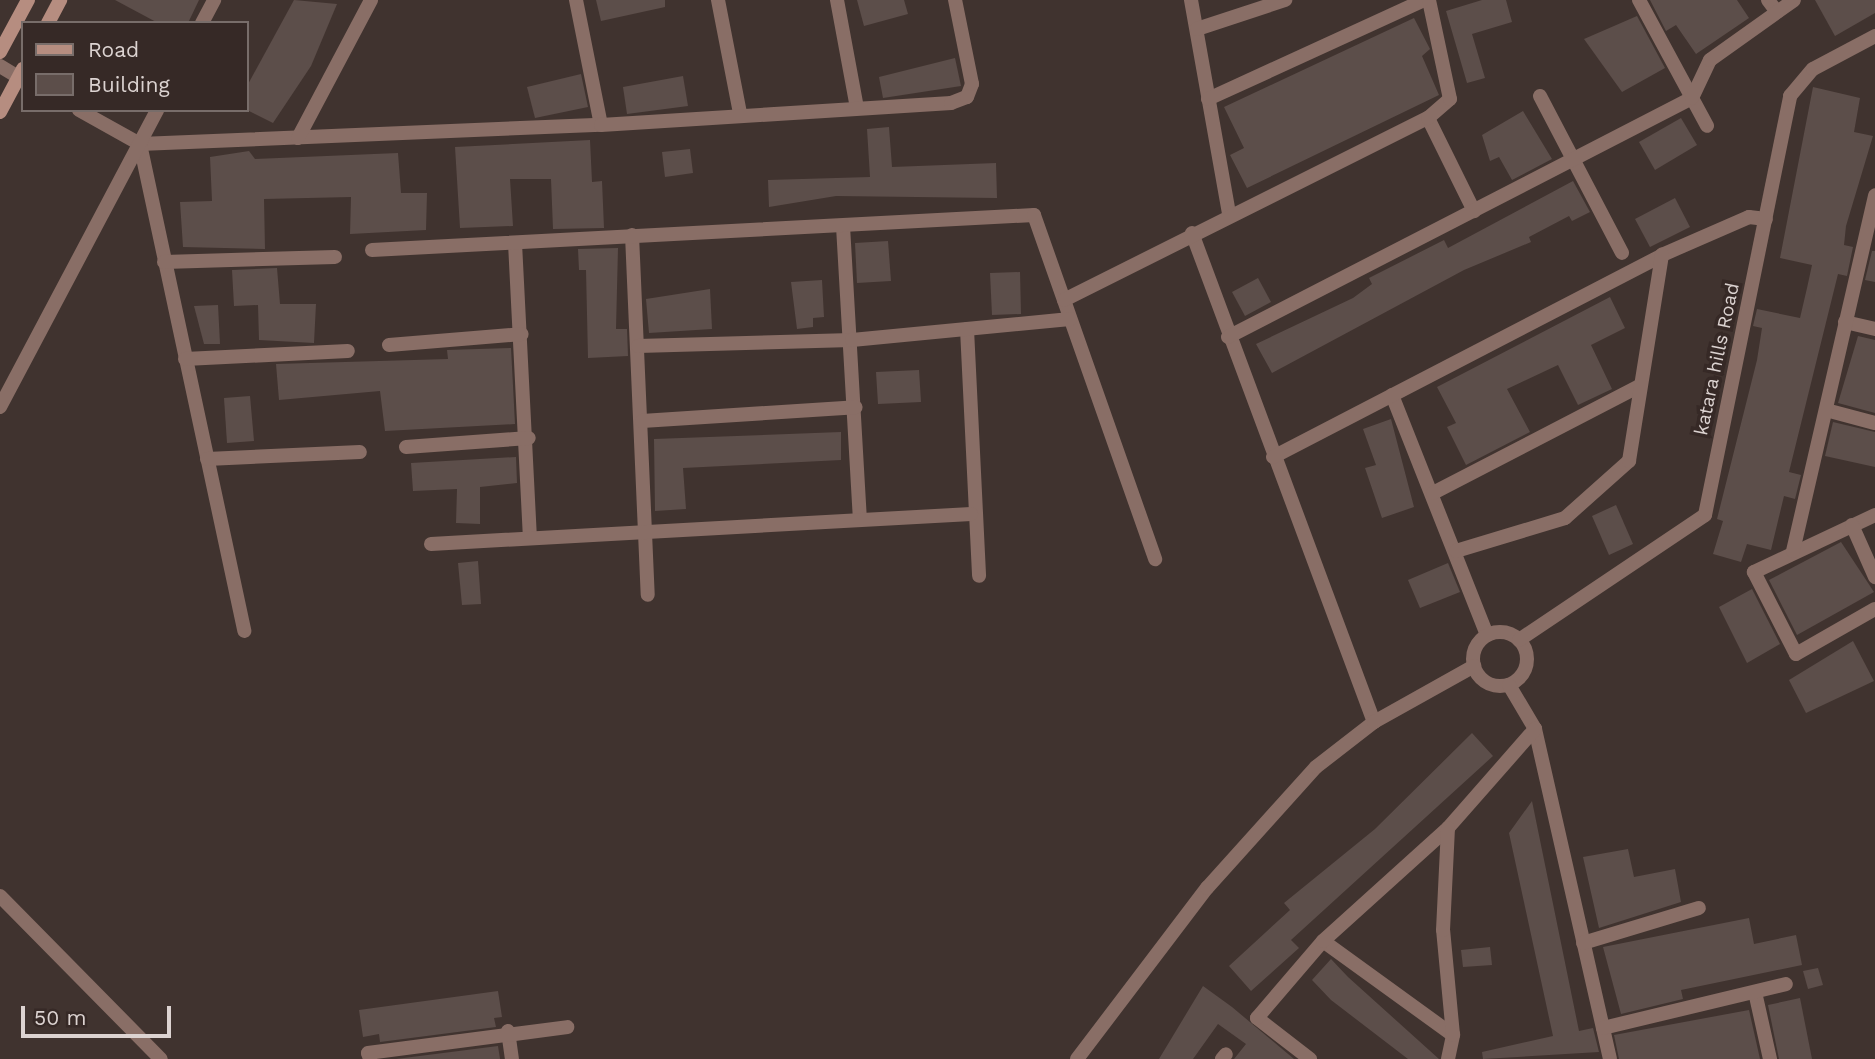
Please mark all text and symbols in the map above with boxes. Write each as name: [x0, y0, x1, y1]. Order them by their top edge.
legend: [21, 21, 248, 112]
text: Road: [88, 37, 139, 62]
text: Building: [88, 72, 170, 97]
street label: katara hills Road: [1690, 280, 1744, 438]
scale bar: [24, 992, 175, 1036]
text: 50 m: [34, 1005, 86, 1030]

